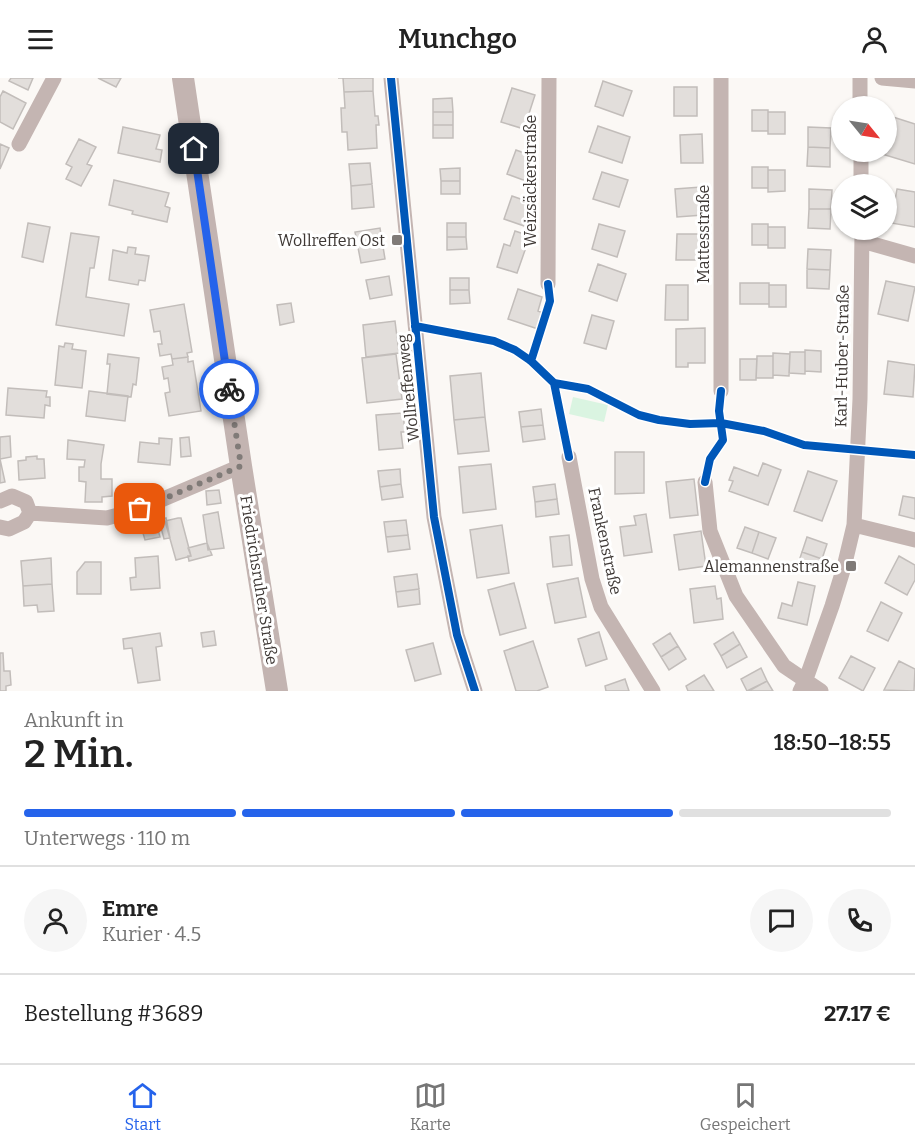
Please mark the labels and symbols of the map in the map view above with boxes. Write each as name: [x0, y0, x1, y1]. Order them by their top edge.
north arrow: [831, 96, 897, 162]
street label: Weizsäckerstraße: [521, 115, 540, 247]
pin: [168, 123, 219, 174]
street label: Mattesstraße: [694, 185, 713, 283]
place label: Wollreffen Ost: [278, 231, 385, 250]
marker: Wollreffen Ost: [390, 233, 404, 247]
street label: Karl-Huber-Straße: [831, 285, 853, 427]
street label: Wollreffenweg: [393, 333, 423, 443]
courier: [199, 359, 259, 419]
pin: [114, 483, 165, 534]
street label: Frankenstraße: [584, 486, 626, 596]
street label: Friedrichsruher Straße: [236, 494, 282, 666]
place label: Alemannenstraße: [704, 557, 839, 576]
marker: Alemannenstraße: [844, 559, 858, 573]

